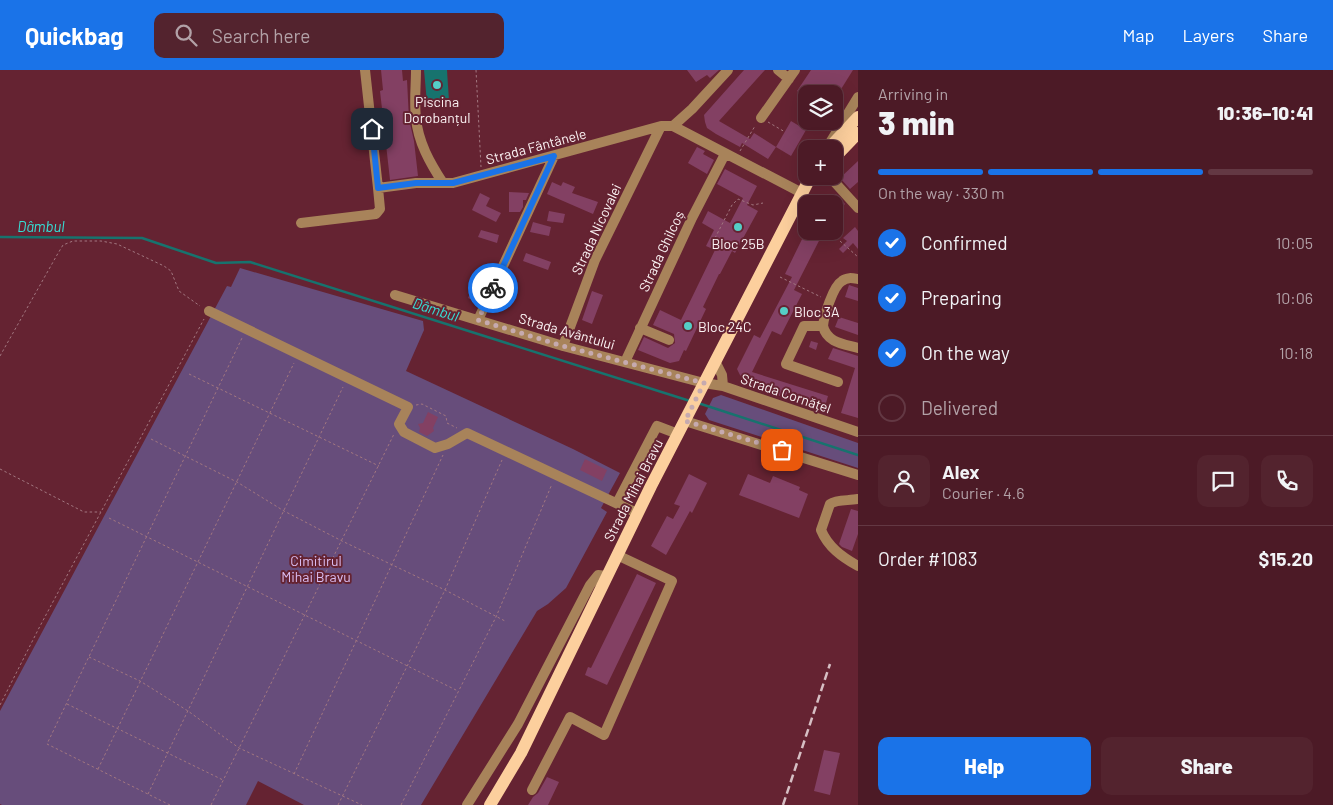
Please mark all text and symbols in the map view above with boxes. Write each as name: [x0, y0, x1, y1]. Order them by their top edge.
search box: [154, 13, 504, 58]
text: Quickbag: [25, 21, 124, 50]
icon: search: [172, 21, 200, 49]
text: Search here: [212, 24, 310, 47]
text: Map: [1122, 24, 1154, 46]
text: Layers: [1182, 24, 1235, 46]
text: Share: [1263, 24, 1308, 46]
marker: Piscina Dorobanțul: [431, 79, 443, 91]
text: Arriving in: [878, 84, 948, 103]
map controls: [798, 85, 843, 240]
button: layers: [798, 85, 843, 130]
place label: Piscina Dorobanțul: [403, 93, 471, 126]
text: 10:36–10:41: [1217, 101, 1313, 124]
text: 3 min: [878, 103, 955, 141]
pin: [351, 108, 393, 150]
icon: home: [358, 115, 386, 143]
street label: Strada Fântânele: [484, 124, 588, 168]
button: +: [798, 140, 843, 185]
street label: Strada Nicovalei: [567, 181, 625, 277]
text: On the way · 330 m: [878, 183, 1004, 202]
button: −: [798, 195, 843, 240]
street label: Strada Ghilcoș: [635, 207, 687, 294]
water label: Dâmbul: [17, 217, 65, 235]
marker: Bloc 25B: [732, 221, 744, 233]
icon: check: [878, 229, 906, 257]
text: Confirmed: [921, 231, 1008, 254]
text: 10:05: [1276, 233, 1313, 252]
place label: Bloc 25B: [711, 235, 765, 252]
courier: [468, 263, 518, 313]
icon: bike: [479, 274, 507, 302]
icon: check: [878, 284, 906, 312]
text: Preparing: [921, 286, 1002, 309]
text: 10:06: [1276, 288, 1313, 307]
water label: Dâmbul: [411, 293, 462, 325]
place label: Bloc 3A: [794, 303, 840, 320]
marker: Bloc 3A: [778, 305, 790, 317]
street label: Strada Avântului: [517, 309, 617, 353]
place label: Bloc 24C: [698, 318, 751, 335]
marker: Bloc 24C: [682, 320, 694, 332]
icon: check: [878, 339, 906, 367]
text: On the way: [921, 341, 1010, 364]
text: 10:18: [1279, 343, 1313, 362]
street label: Strada Cornățel: [739, 370, 833, 416]
text: Delivered: [921, 396, 998, 419]
pin: [761, 429, 803, 471]
street label: Strada Mihai Bravu: [600, 436, 666, 544]
icon: bag: [768, 436, 796, 464]
button: person: [878, 455, 930, 507]
button: chat: [1197, 455, 1249, 507]
button: phone: [1261, 455, 1313, 507]
text: Alex: [942, 460, 980, 483]
text: Courier · 4.6: [942, 483, 1025, 502]
text: Order #1083: [878, 547, 977, 570]
text: $15.20: [1259, 547, 1313, 570]
park label: Cimitirul Mihai Bravu: [281, 552, 351, 585]
button: Help: [878, 737, 1091, 795]
button: Share: [1101, 737, 1313, 795]

